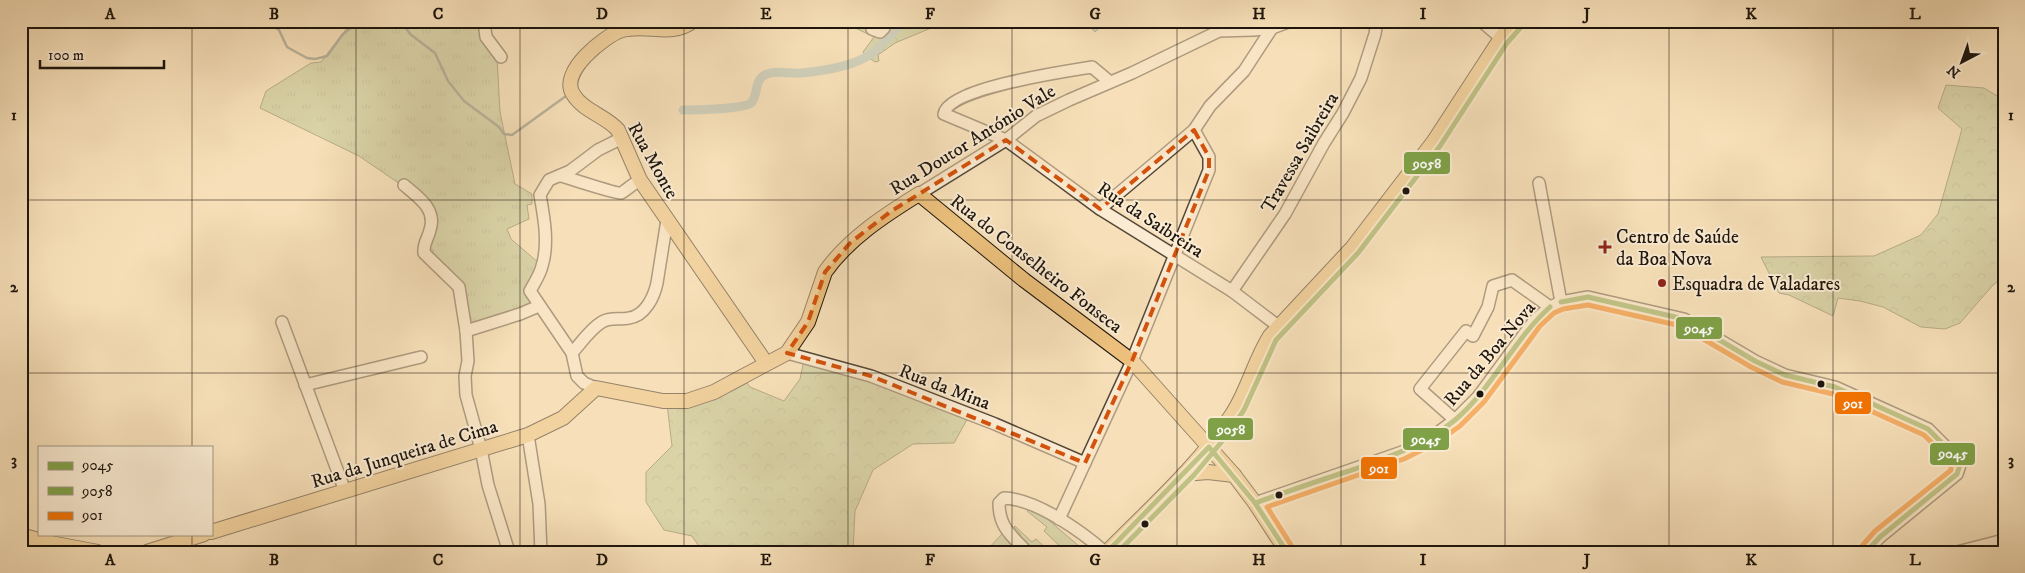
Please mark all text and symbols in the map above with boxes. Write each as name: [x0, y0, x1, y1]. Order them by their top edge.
text: A: [104, 4, 116, 24]
text: B: [269, 4, 279, 24]
text: C: [433, 4, 443, 24]
text: D: [596, 4, 608, 24]
text: E: [760, 4, 772, 24]
text: F: [925, 4, 935, 24]
text: G: [1089, 4, 1101, 24]
text: H: [1252, 4, 1266, 24]
text: I: [1420, 4, 1427, 24]
text: J: [1582, 4, 1591, 24]
text: K: [1745, 4, 1757, 24]
text: L: [1909, 4, 1921, 24]
scale bar: [40, 38, 164, 70]
north arrow: [1938, 38, 1988, 88]
text: 100 m: [48, 46, 84, 65]
text: N: [1944, 60, 1964, 82]
street label: Rua Doutor António Vale: [886, 80, 1060, 201]
street label: Travessa Saibreira: [1257, 88, 1344, 217]
text: 1: [11, 105, 17, 125]
text: 1: [2008, 105, 2014, 125]
street label: Rua Monte: [622, 118, 683, 203]
line badge: 9058: [1403, 151, 1451, 175]
text: 9058: [1412, 155, 1441, 173]
street label: Rua da Saibreira: [1093, 177, 1208, 263]
unlabelled marker: [1401, 186, 1411, 196]
street label: Rua do Conselheiro Fonseca: [945, 190, 1127, 339]
place label: Centro de Saúde da Boa Nova: [1616, 226, 1739, 271]
marker: Centro de Saúde da Boa Nova: [1598, 240, 1612, 254]
place label: Esquadra de Valadares: [1672, 273, 1840, 297]
text: 2: [10, 277, 19, 297]
marker: Esquadra de Valadares: [1656, 277, 1668, 289]
text: 2: [2007, 277, 2016, 297]
street label: Rua da Boa Nova: [1440, 297, 1541, 411]
line badge: 9045: [1675, 316, 1723, 340]
text: 9045: [1683, 320, 1714, 338]
street label: Rua da Mina: [896, 359, 993, 415]
unlabelled marker: [1816, 379, 1826, 389]
unlabelled marker: [1475, 389, 1485, 399]
line badge: 901: [1834, 391, 1872, 415]
text: 901: [1842, 395, 1863, 413]
street label: Rua da Junqueira de Cima: [309, 415, 501, 495]
line badge: 9058: [1207, 417, 1254, 441]
text: 9058: [1216, 421, 1245, 439]
line badge: 9045: [1402, 427, 1450, 451]
text: 9045: [1410, 431, 1441, 449]
line badge: 9045: [1929, 442, 1976, 466]
text: 9045: [1937, 445, 1968, 463]
legend: [38, 446, 212, 536]
text: 3: [11, 450, 17, 470]
text: 3: [2008, 450, 2014, 470]
text: 9045: [81, 456, 114, 475]
line badge: 901: [1360, 456, 1398, 480]
text: 901: [1368, 460, 1389, 478]
text: 9058: [81, 482, 112, 501]
unlabelled marker: [1274, 490, 1284, 500]
text: 901: [81, 506, 103, 525]
unlabelled marker: [1140, 519, 1150, 529]
text: A: [104, 550, 116, 570]
text: B: [269, 550, 279, 570]
text: C: [433, 550, 443, 570]
text: D: [596, 550, 608, 570]
text: E: [760, 550, 772, 570]
text: F: [925, 550, 935, 570]
text: G: [1089, 550, 1101, 570]
text: H: [1252, 550, 1266, 570]
text: I: [1420, 550, 1427, 570]
text: J: [1582, 550, 1591, 570]
text: K: [1745, 550, 1757, 570]
text: L: [1909, 550, 1921, 570]

